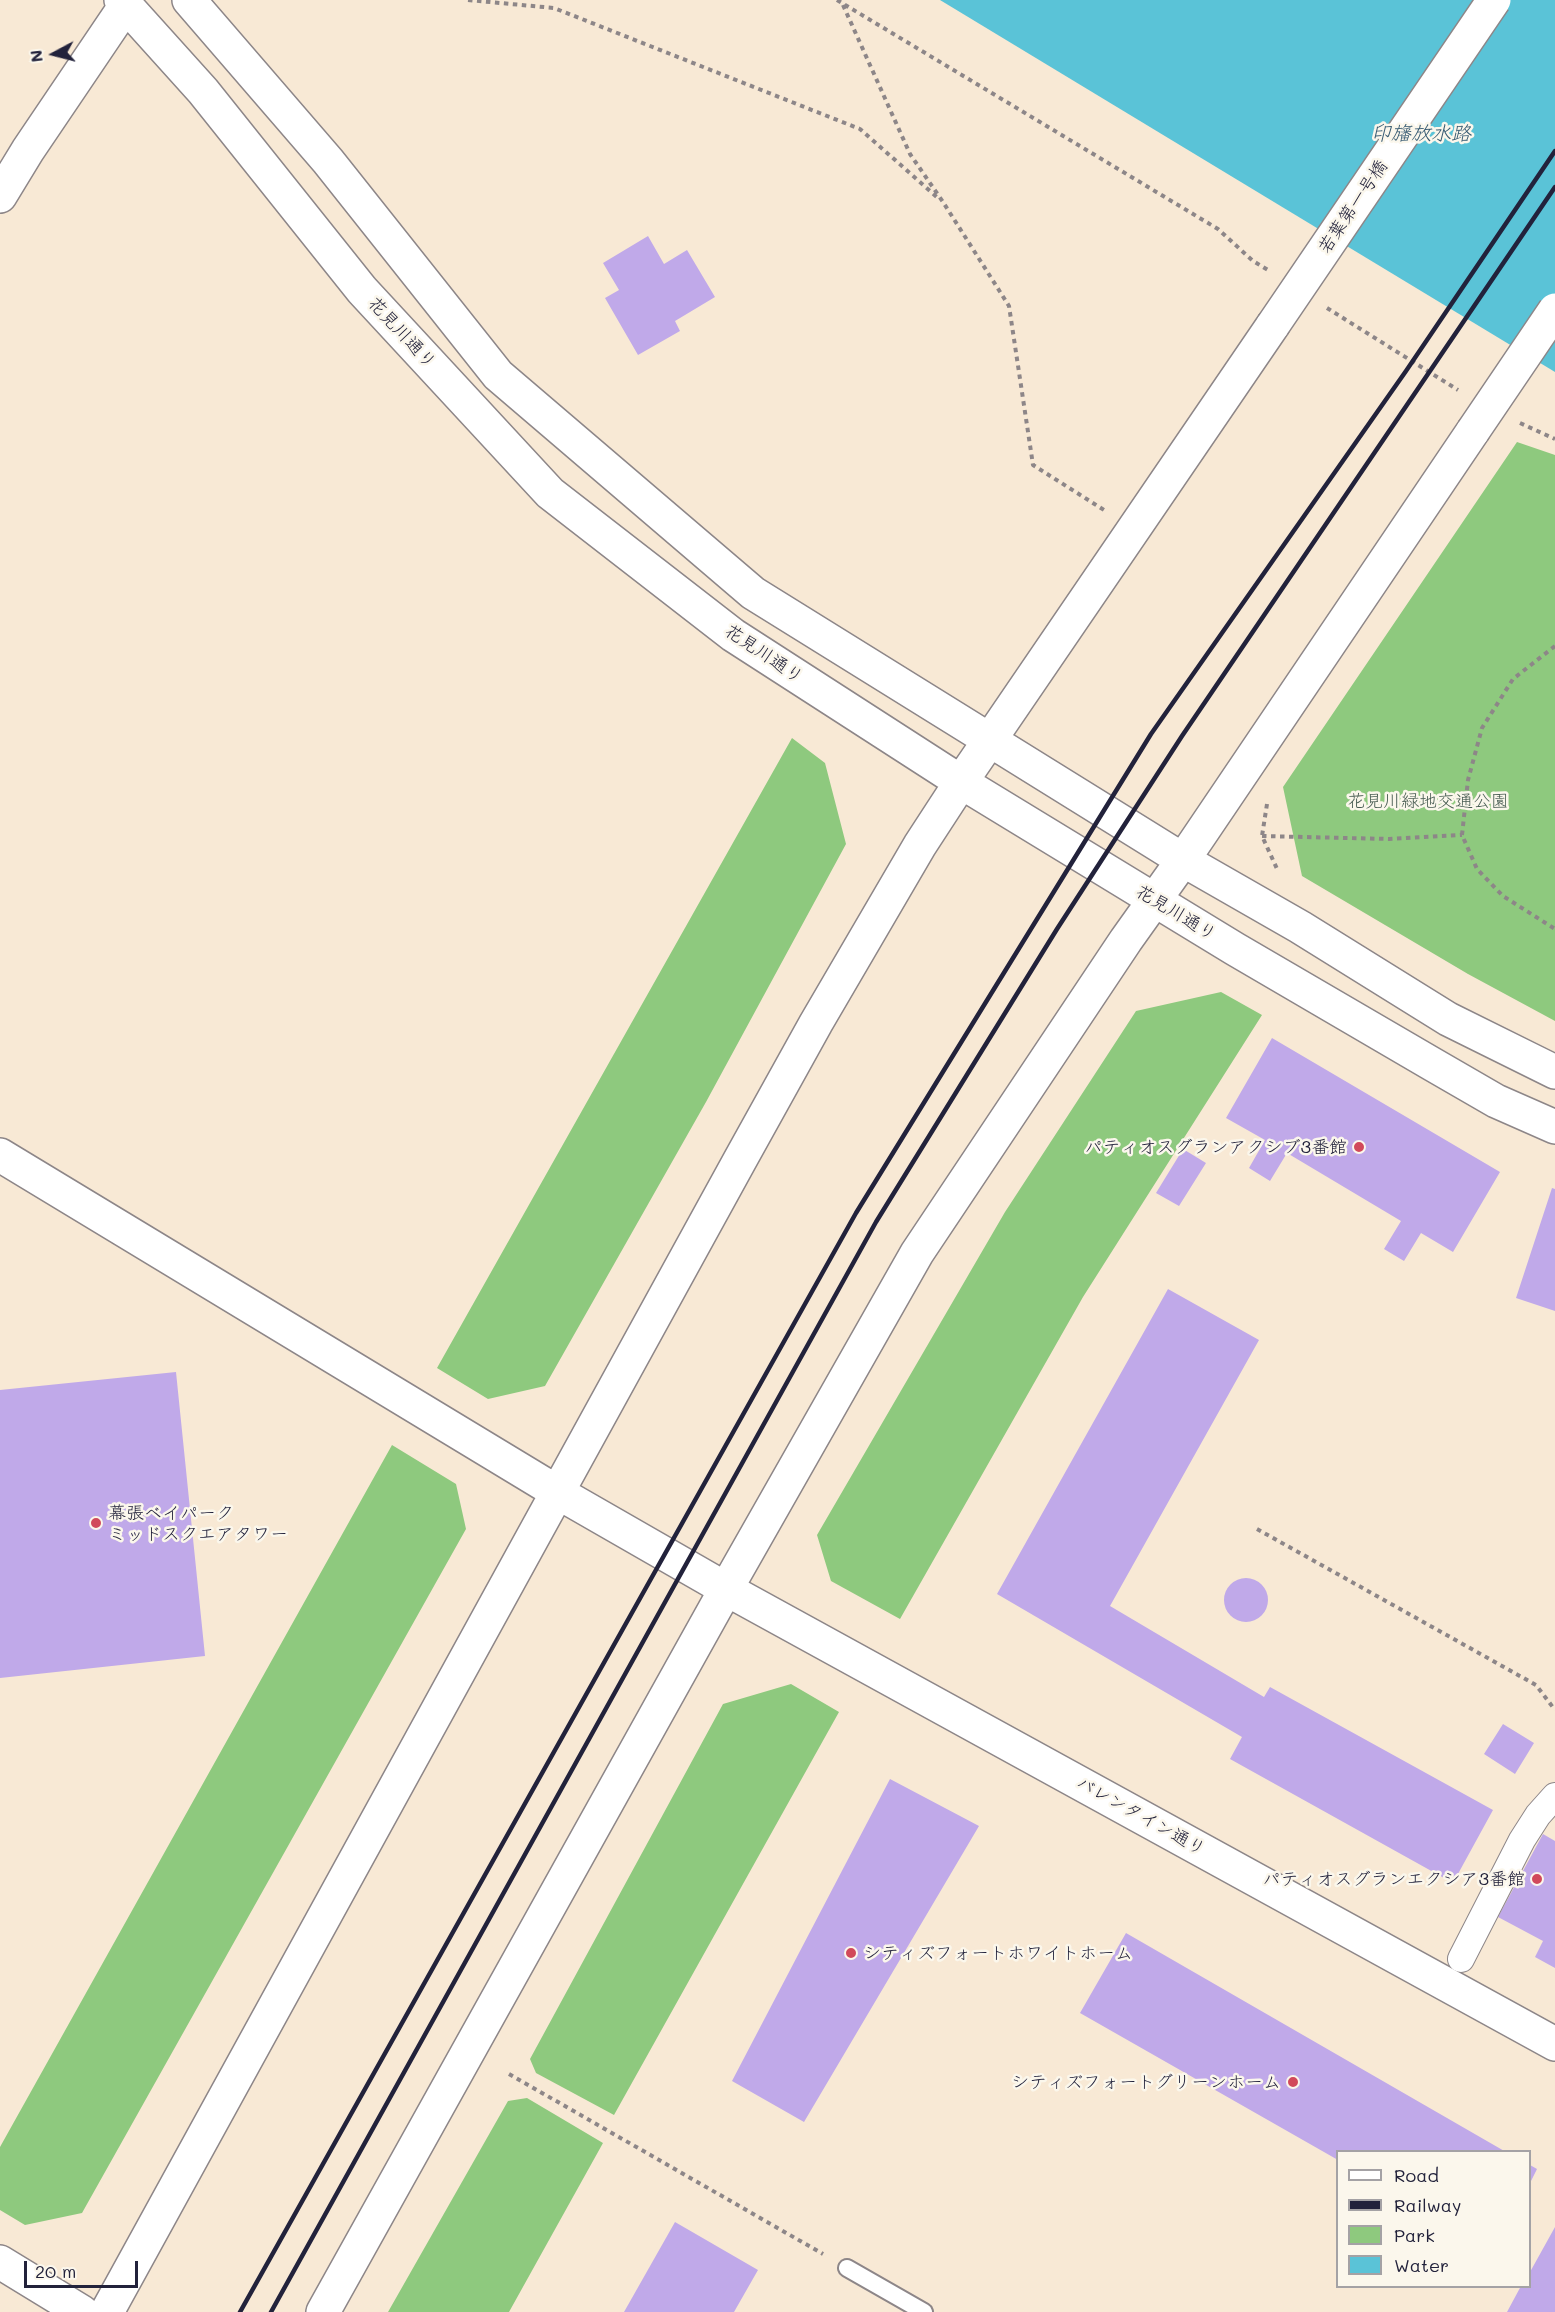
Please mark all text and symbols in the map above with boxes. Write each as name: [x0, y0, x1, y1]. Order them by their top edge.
north arrow: [24, 24, 84, 84]
text: N: [24, 49, 47, 64]
water label: 印旛放水路: [1371, 122, 1471, 146]
street label: 若葉第一号橋: [1314, 156, 1392, 258]
street label: 花見川通り: [363, 293, 441, 373]
street label: 花見川通り: [721, 620, 807, 688]
park label: 花見川緑地交通公園: [1347, 790, 1509, 812]
street label: 花見川通り: [1132, 881, 1220, 945]
place label: パティオスグランアクシブ3番館: [1084, 1136, 1347, 1158]
marker: パティオスグランアクシブ3番館: [1352, 1140, 1366, 1154]
place label: 幕張ベイパーク ミッドスクエアタワー: [108, 1502, 288, 1544]
marker: 幕張ベイパーク ミッドスクエアタワー: [89, 1516, 103, 1530]
street label: バレンタイン通り: [1073, 1772, 1209, 1860]
place label: パティオスグランエクシア3番館: [1262, 1868, 1525, 1890]
marker: パティオスグランエクシア3番館: [1530, 1872, 1544, 1886]
place label: シティズフォートホワイトホーム: [863, 1942, 1133, 1964]
marker: シティズフォートホワイトホーム: [844, 1946, 858, 1960]
place label: シティズフォートグリーンホーム: [1011, 2071, 1281, 2093]
marker: シティズフォートグリーンホーム: [1286, 2075, 1300, 2089]
legend: [1336, 2150, 1531, 2288]
text: Road: [1394, 2163, 1439, 2187]
text: Railway: [1394, 2193, 1461, 2217]
text: Park: [1394, 2223, 1435, 2247]
scale bar: [27, 2249, 141, 2287]
text: Water: [1394, 2253, 1449, 2277]
text: 20 m: [35, 2259, 76, 2283]

